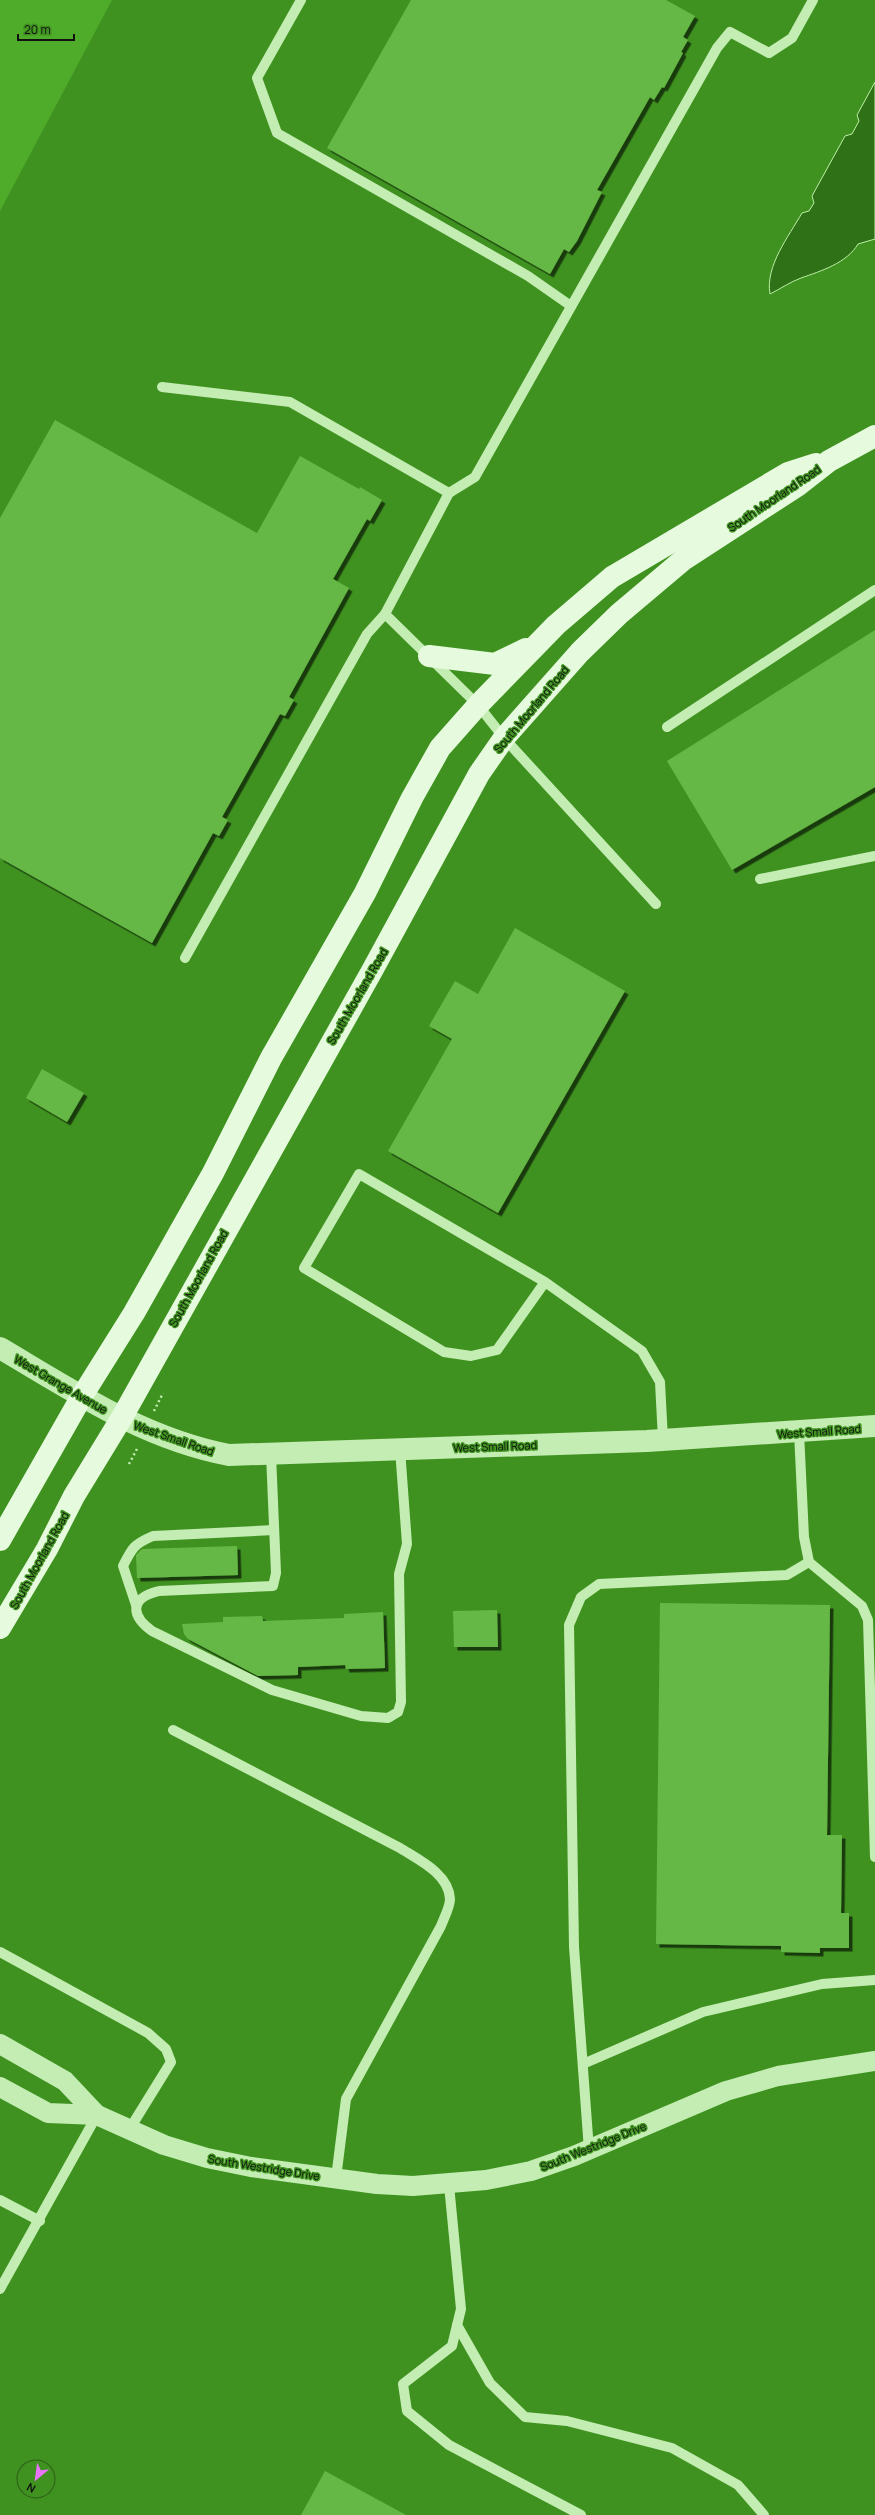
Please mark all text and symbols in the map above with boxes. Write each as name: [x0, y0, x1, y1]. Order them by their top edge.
scale bar: [18, 16, 74, 42]
text: 20 m: [24, 21, 51, 38]
street label: South Moorland Road: [725, 461, 823, 535]
street label: South Moorland Road: [490, 662, 572, 756]
street label: South Moorland Road: [323, 945, 391, 1047]
street label: South Moorland Road: [165, 1227, 231, 1329]
street label: West Grange Avenue: [12, 1351, 111, 1417]
street label: West Small Road: [132, 1417, 216, 1459]
street label: West Small Road: [777, 1421, 861, 1441]
street label: West Small Road: [453, 1437, 537, 1455]
street label: South Moorland Road: [6, 1509, 72, 1611]
street label: South Westridge Drive: [538, 2118, 649, 2174]
street label: South Westridge Drive: [207, 2151, 322, 2183]
north arrow: [16, 2459, 56, 2499]
text: N: [24, 2480, 38, 2497]

